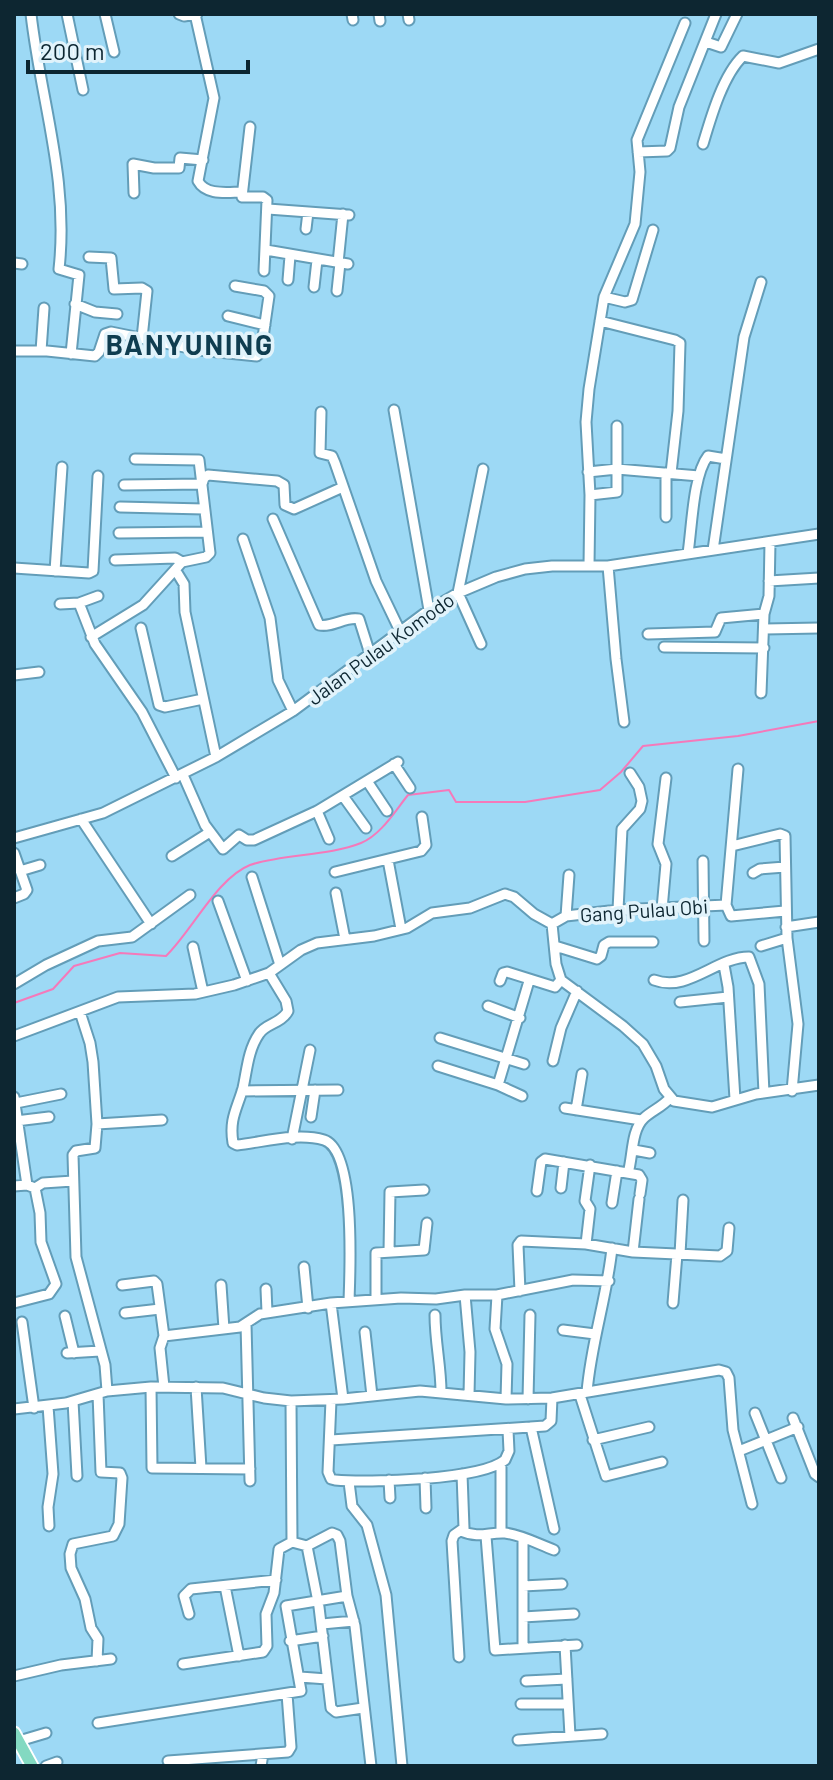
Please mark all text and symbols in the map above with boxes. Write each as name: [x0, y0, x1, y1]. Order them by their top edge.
scale bar: [28, 24, 248, 74]
text: 200 m: [40, 36, 105, 65]
district label: BANYUNING: [106, 327, 274, 361]
street label: Jalan Pulau Komodo: [302, 587, 458, 709]
street label: Gang Pulau Obi: [579, 894, 709, 926]

